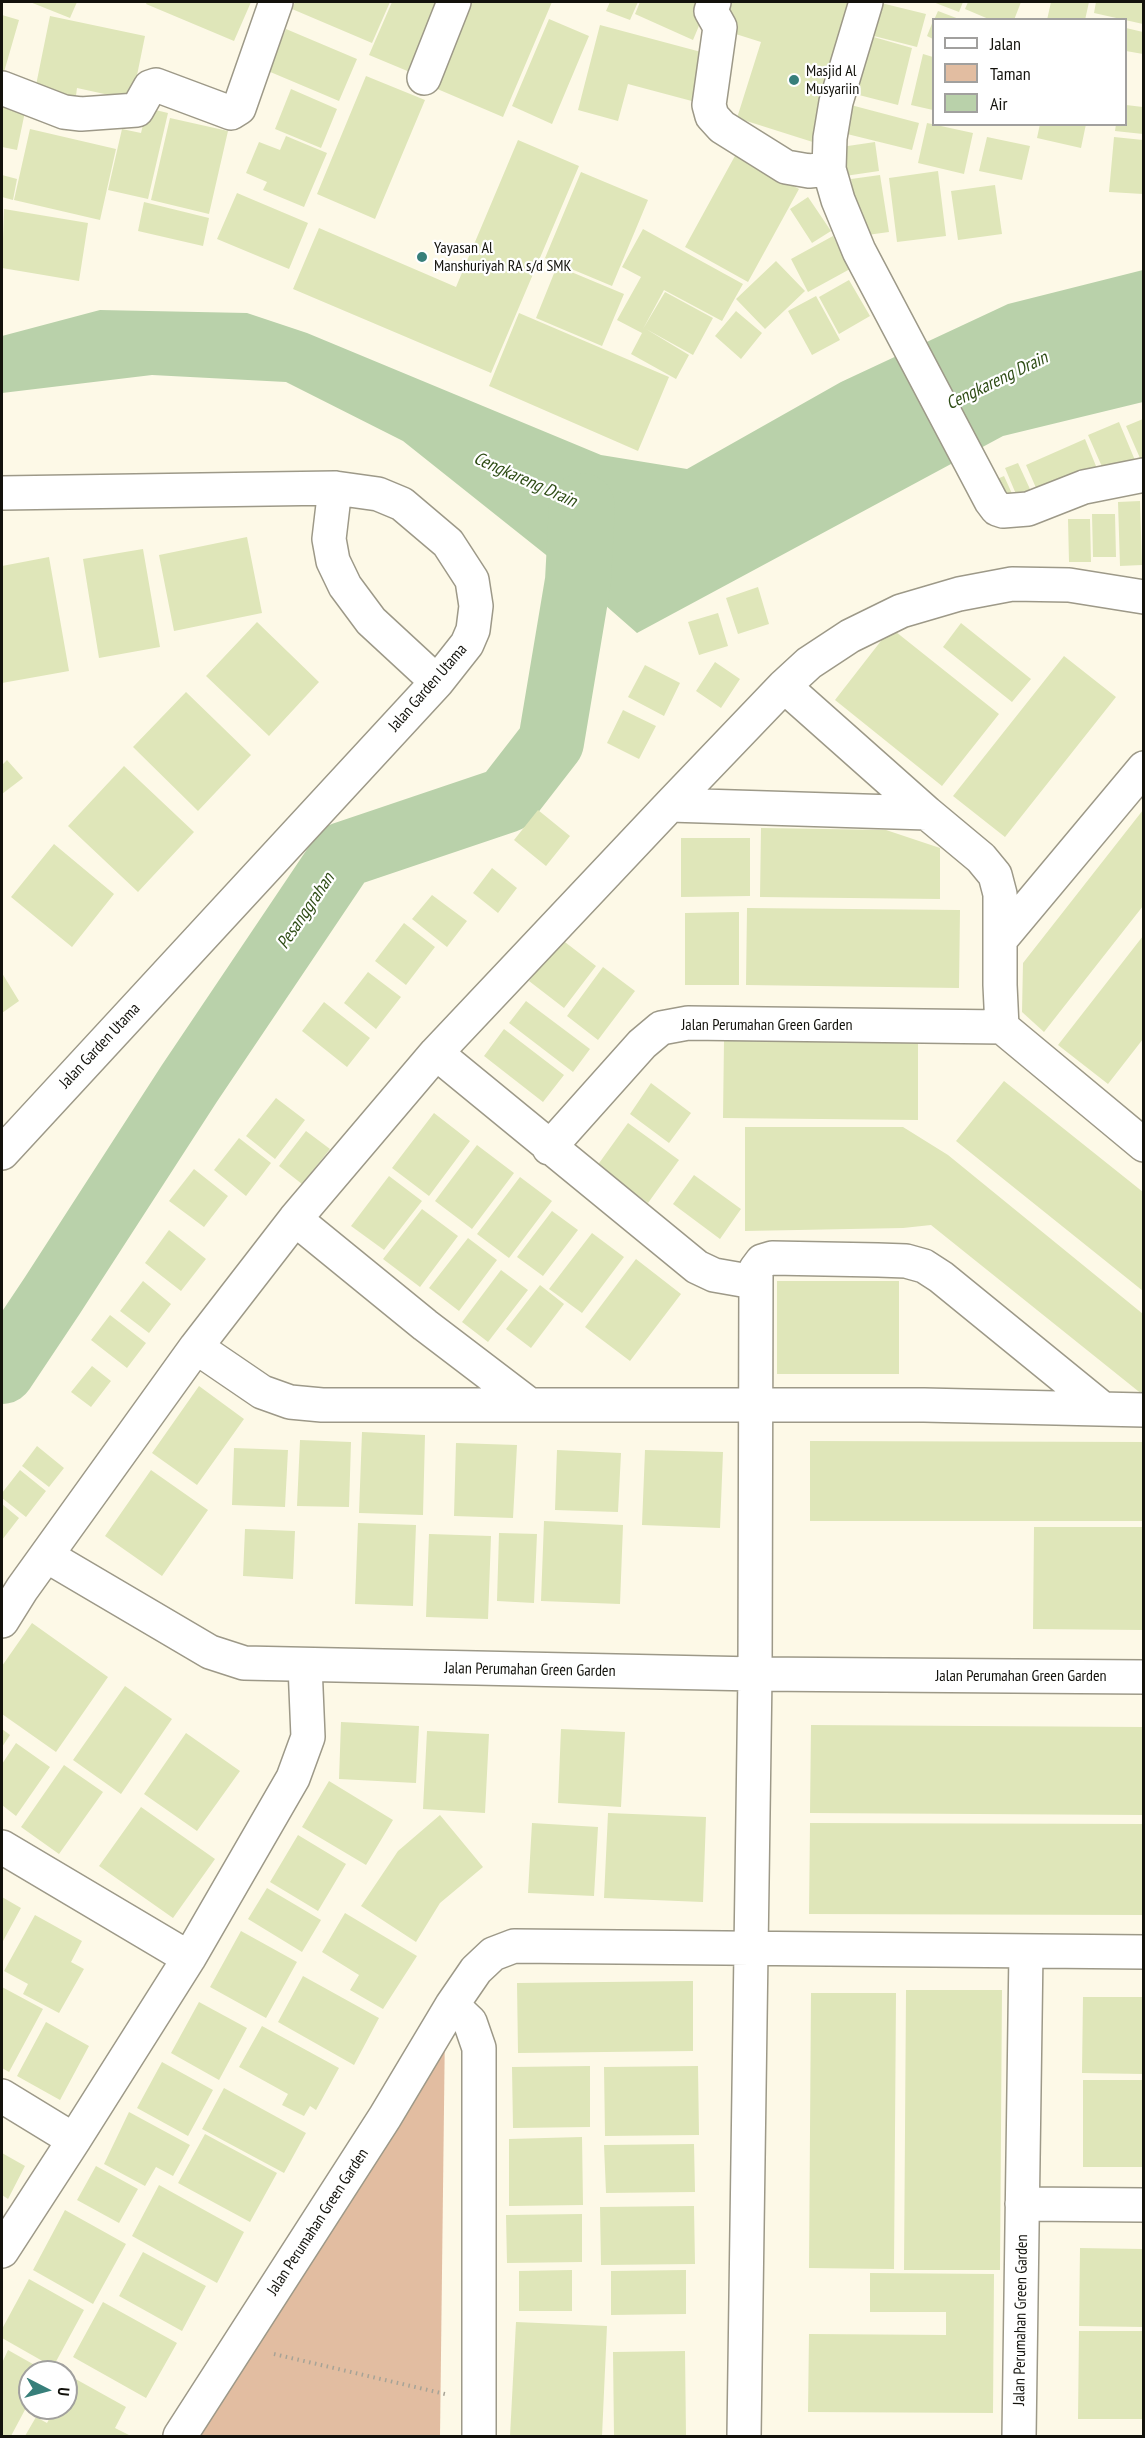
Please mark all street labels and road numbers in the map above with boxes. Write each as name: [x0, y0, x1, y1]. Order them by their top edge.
street label: Jalan Garden Utama: [385, 640, 471, 736]
street label: Jalan Garden Utama: [56, 999, 144, 1093]
street label: Jalan Perumahan Green Garden: [681, 1015, 853, 1035]
street label: Jalan Perumahan Green Garden: [444, 1659, 616, 1681]
street label: Jalan Perumahan Green Garden: [935, 1666, 1107, 1686]
street label: Jalan Perumahan Green Garden: [263, 2145, 373, 2299]
street label: Jalan Perumahan Green Garden: [1010, 2234, 1032, 2406]

